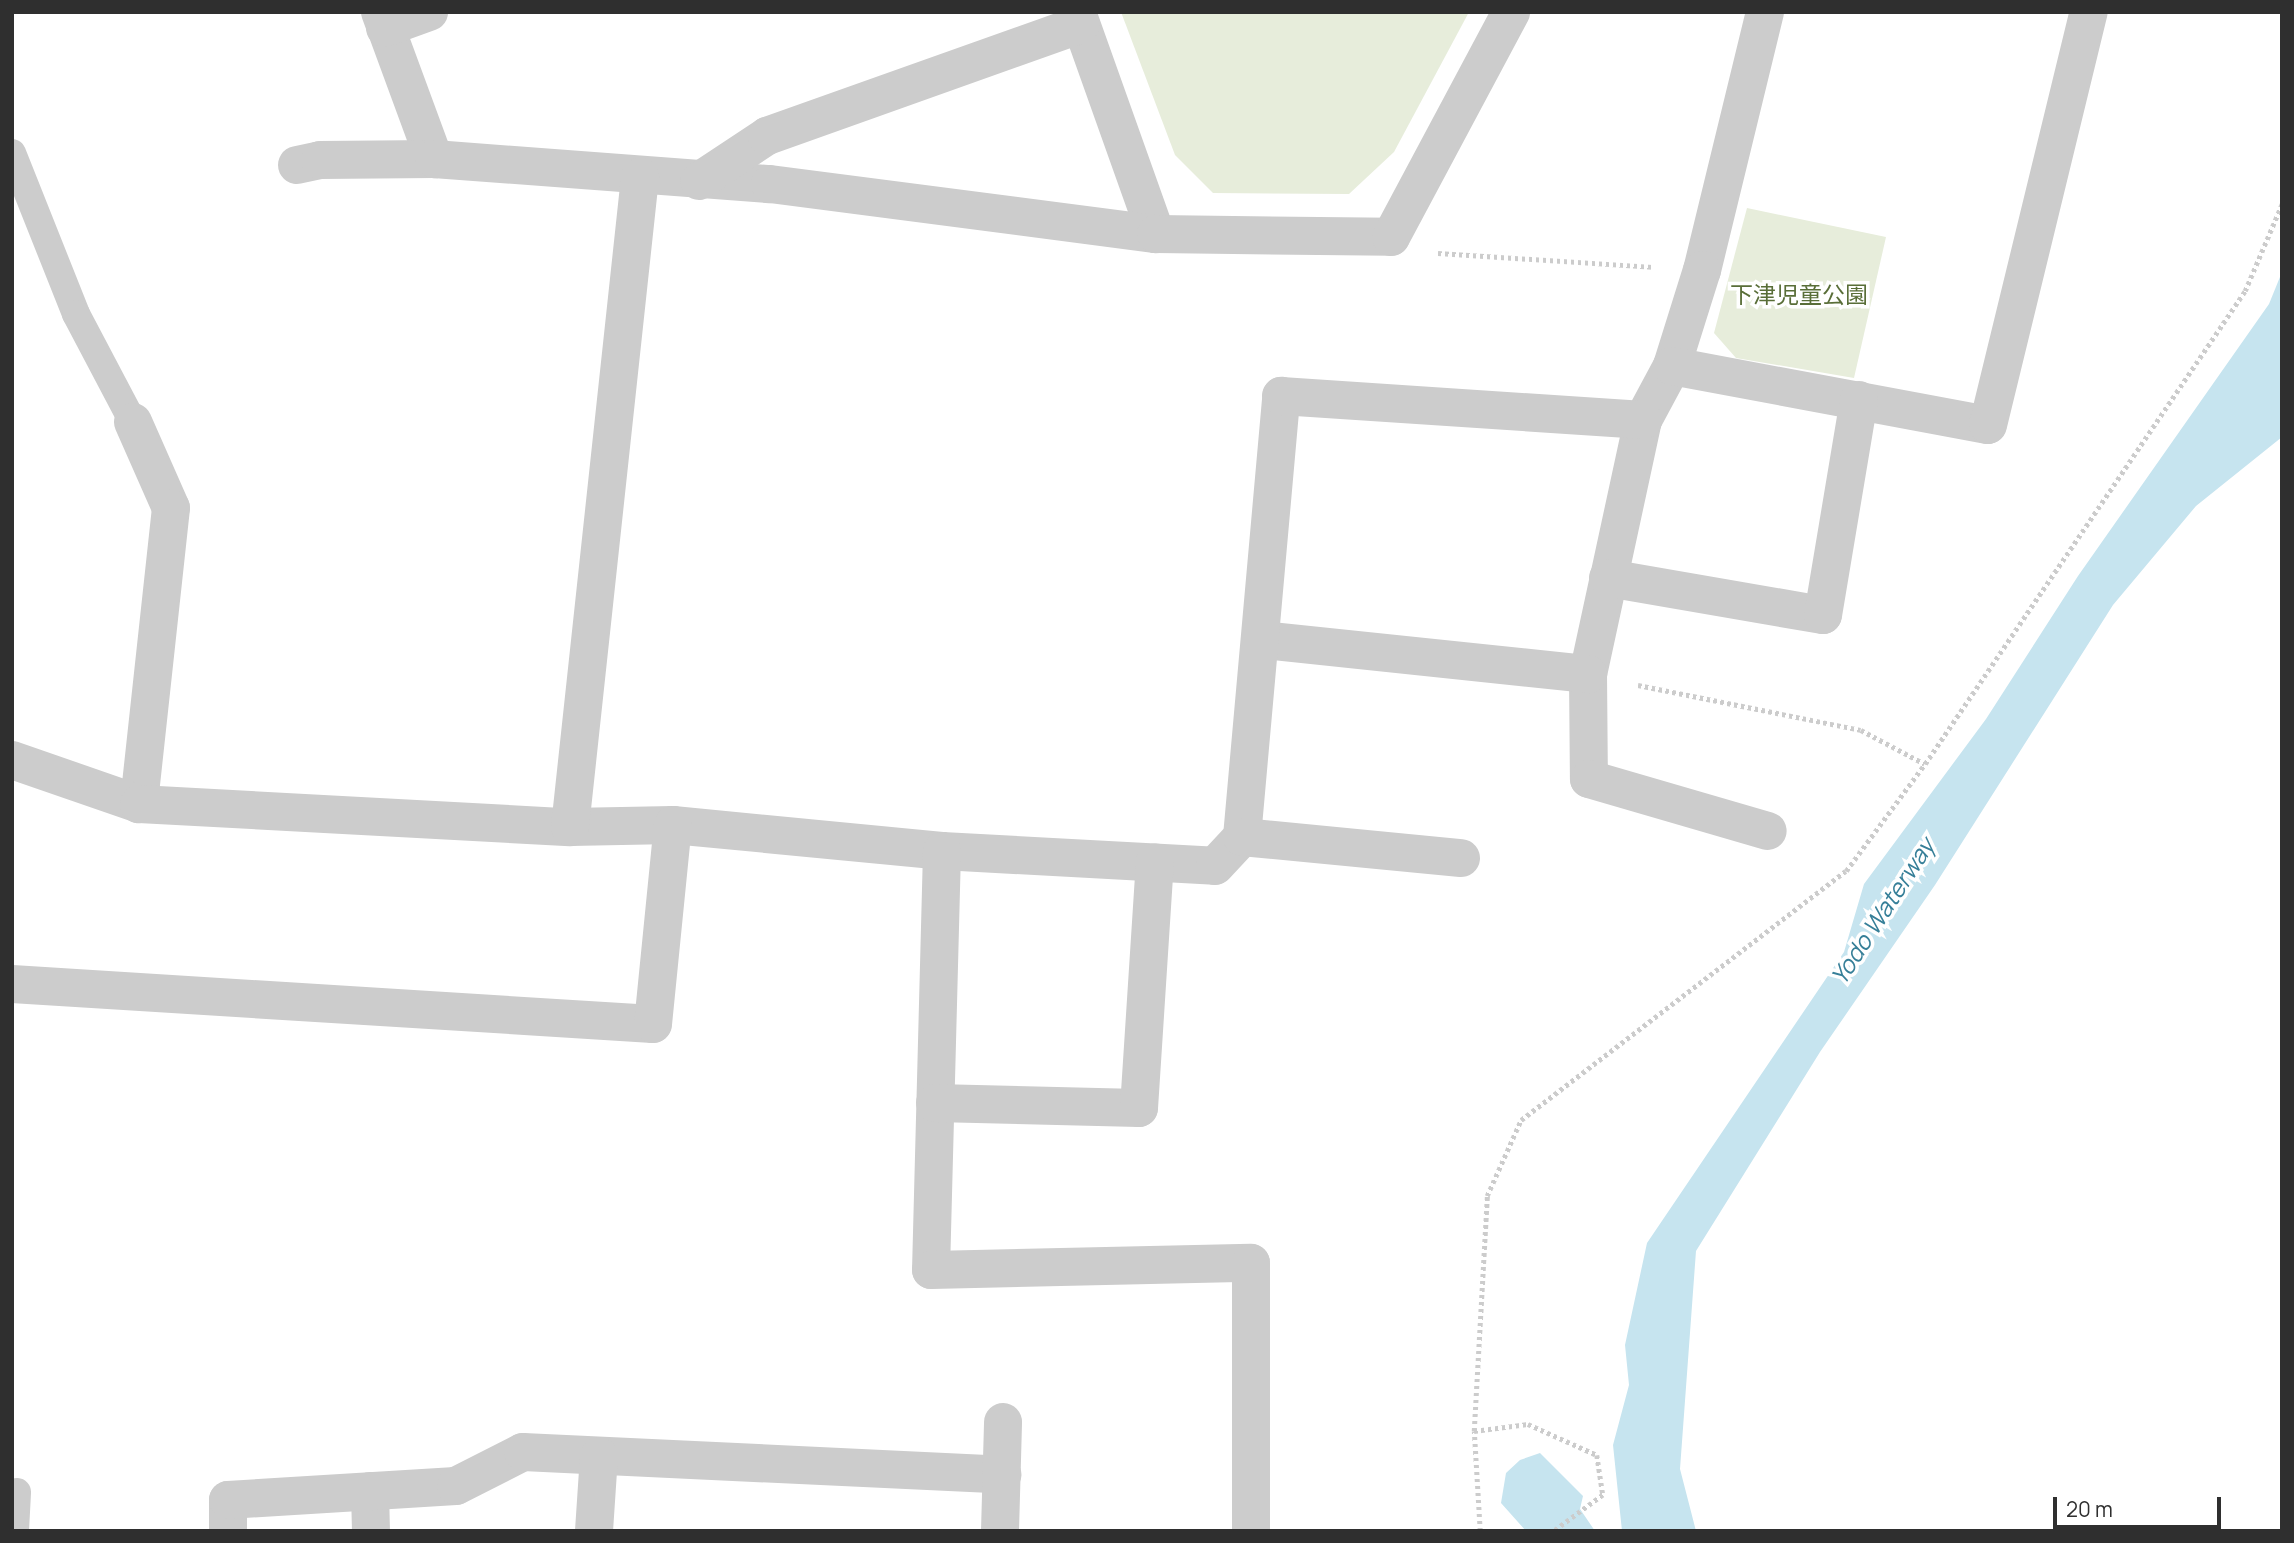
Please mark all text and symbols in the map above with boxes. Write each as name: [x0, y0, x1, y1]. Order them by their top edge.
park label: 下津児童公園: [1730, 280, 1868, 308]
water label: Yodo Waterway: [1824, 833, 1940, 989]
scale bar: [2056, 1484, 2224, 1528]
text: 20 m: [2066, 1495, 2113, 1523]

